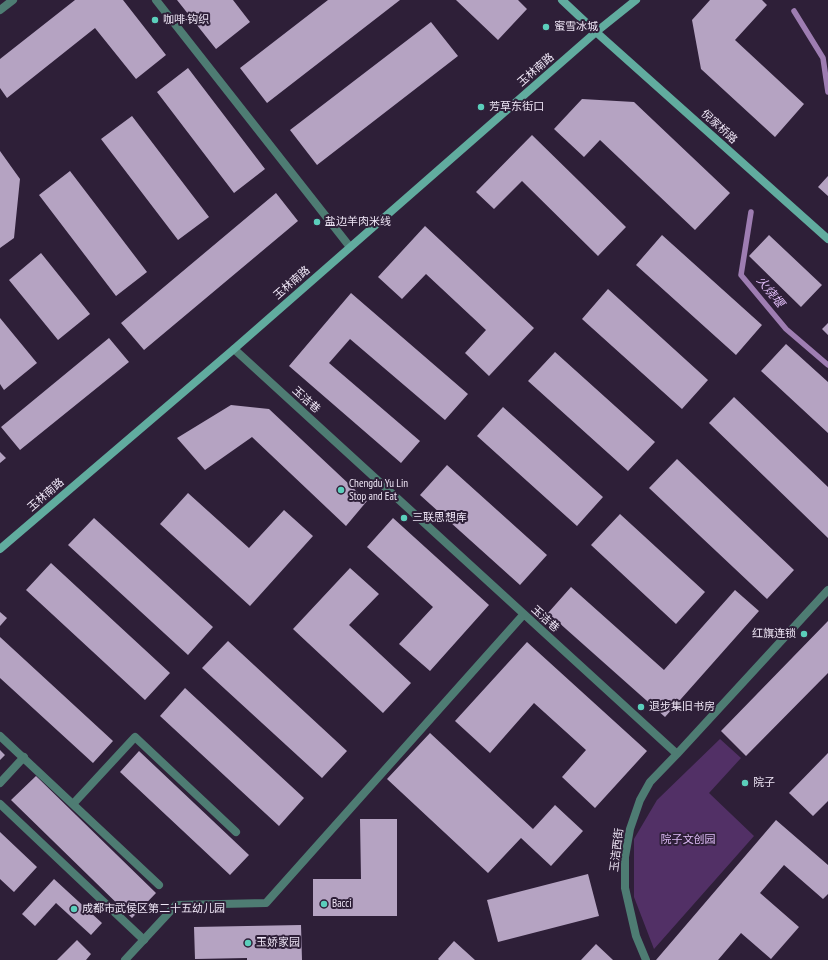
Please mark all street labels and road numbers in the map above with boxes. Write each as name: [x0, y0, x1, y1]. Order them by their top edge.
street label: 玉林南路: [515, 51, 557, 89]
street label: 倪家桥路: [698, 107, 740, 147]
street label: 玉林南路: [271, 264, 313, 302]
street label: 玉洁巷: [289, 384, 323, 416]
street label: 玉林南路: [25, 476, 67, 514]
street label: 玉洁巷: [528, 603, 562, 635]
street label: 玉洁西街: [608, 827, 626, 873]

